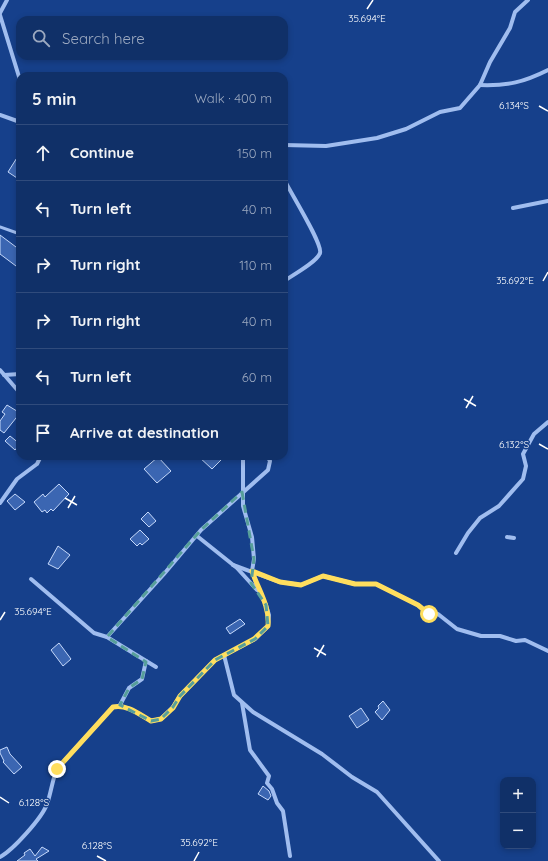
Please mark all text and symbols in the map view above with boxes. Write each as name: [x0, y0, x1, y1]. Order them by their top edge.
text: 35.694°E: [348, 12, 386, 25]
search box: [16, 16, 288, 60]
icon: search: [30, 27, 52, 49]
text: Search here: [62, 29, 145, 48]
text: 5 min: [32, 88, 76, 109]
text: Walk · 400 m: [194, 90, 272, 106]
text: 6.134°S: [499, 99, 529, 112]
icon: ahead: [32, 142, 54, 164]
text: Continue: [70, 143, 134, 162]
text: 150 m: [237, 145, 272, 161]
icon: left: [32, 198, 54, 220]
text: Turn left: [70, 199, 132, 218]
text: 40 m: [242, 201, 272, 217]
icon: right: [32, 254, 54, 276]
text: Turn right: [70, 255, 141, 274]
text: 110 m: [239, 257, 272, 273]
text: 35.692°E: [496, 274, 534, 287]
icon: right: [32, 310, 54, 332]
text: Turn right: [70, 311, 141, 330]
text: 40 m: [242, 313, 272, 329]
icon: left: [32, 366, 54, 388]
text: Turn left: [70, 367, 132, 386]
text: 60 m: [242, 369, 272, 385]
icon: arrive: [32, 422, 54, 444]
text: Arrive at destination: [70, 423, 219, 442]
text: 6.132°S: [499, 438, 529, 451]
text: 35.694°E: [14, 605, 52, 618]
route start: [420, 605, 438, 623]
route end: [48, 760, 66, 778]
map controls: [500, 777, 536, 849]
button: +: [500, 777, 536, 813]
text: 6.128°S: [19, 796, 50, 809]
button: −: [500, 813, 536, 849]
text: 35.692°E: [180, 836, 218, 849]
text: 6.128°S: [82, 839, 113, 852]

